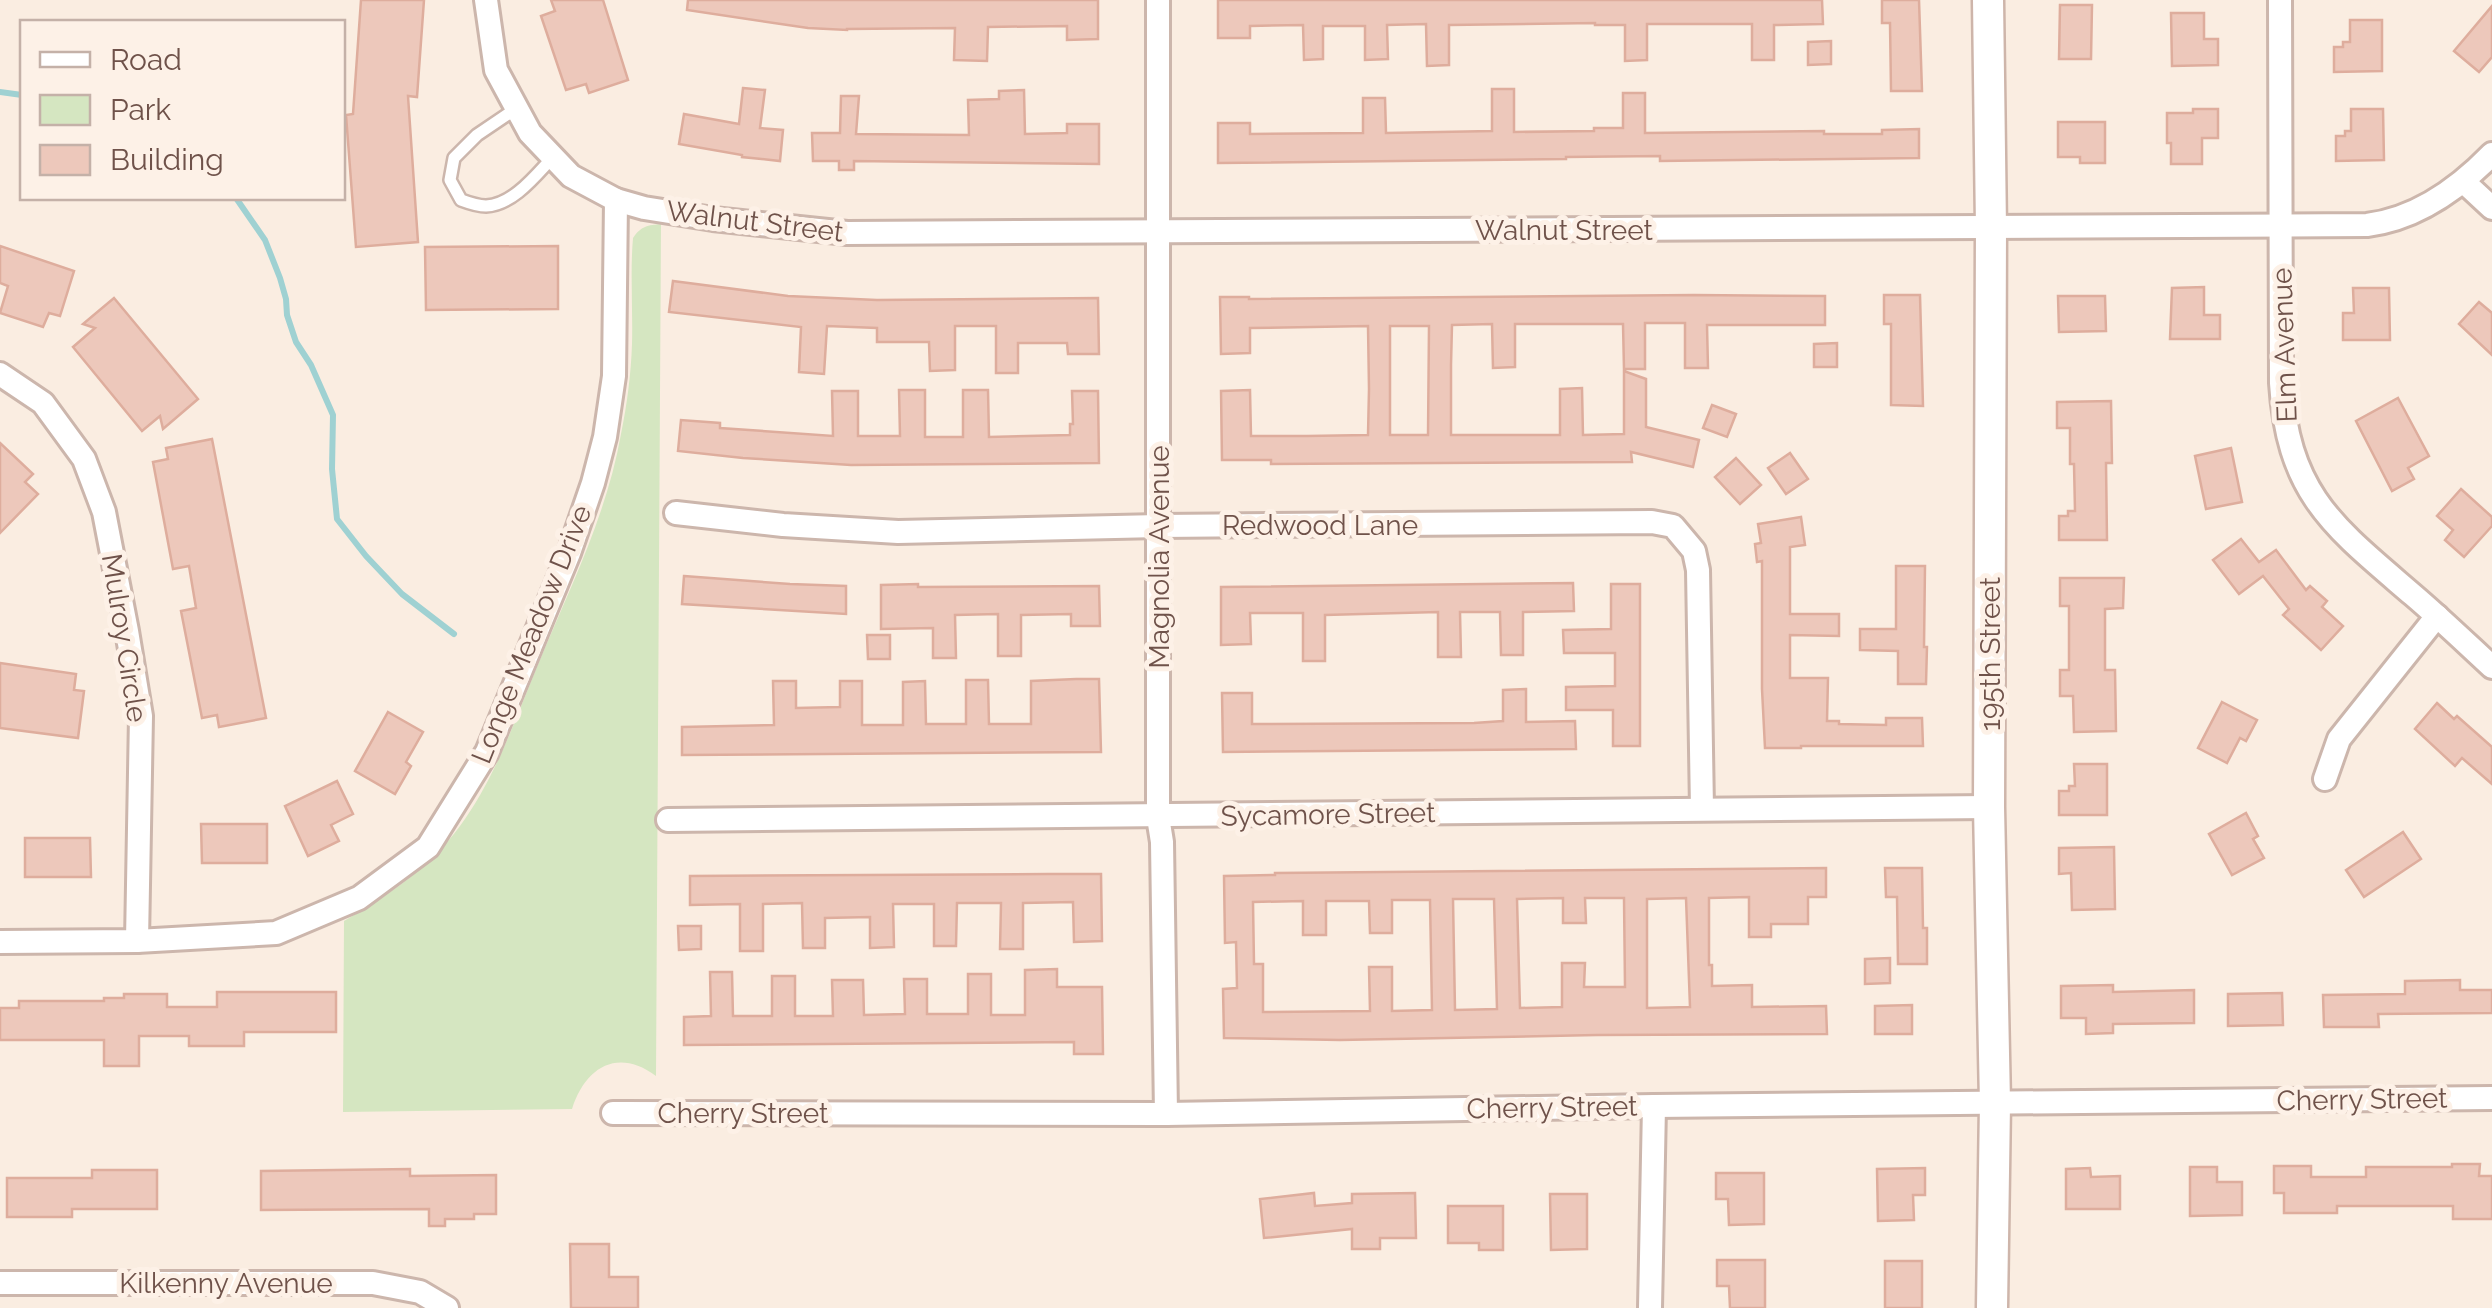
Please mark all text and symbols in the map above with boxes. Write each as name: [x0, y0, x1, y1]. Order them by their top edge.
legend: [20, 20, 345, 200]
text: Road: [110, 42, 182, 77]
text: Park: [110, 92, 171, 127]
text: Building: [110, 142, 224, 177]
street label: Walnut Street: [665, 194, 846, 249]
street label: Walnut Street: [1475, 214, 1654, 247]
street label: Elm Avenue: [2265, 267, 2304, 423]
street label: Magnolia Avenue: [1143, 445, 1176, 669]
street label: Longe Meadow Drive: [465, 500, 598, 768]
street label: Redwood Lane: [1222, 509, 1418, 542]
street label: Mulroy Circle: [95, 552, 154, 725]
street label: 195th Street: [1974, 576, 2007, 731]
street label: Sycamore Street: [1220, 796, 1436, 833]
street label: Cherry Street: [2276, 1082, 2448, 1117]
street label: Cherry Street: [1466, 1090, 1638, 1125]
street label: Cherry Street: [658, 1097, 829, 1130]
street label: Kilkenny Avenue: [119, 1267, 333, 1300]

